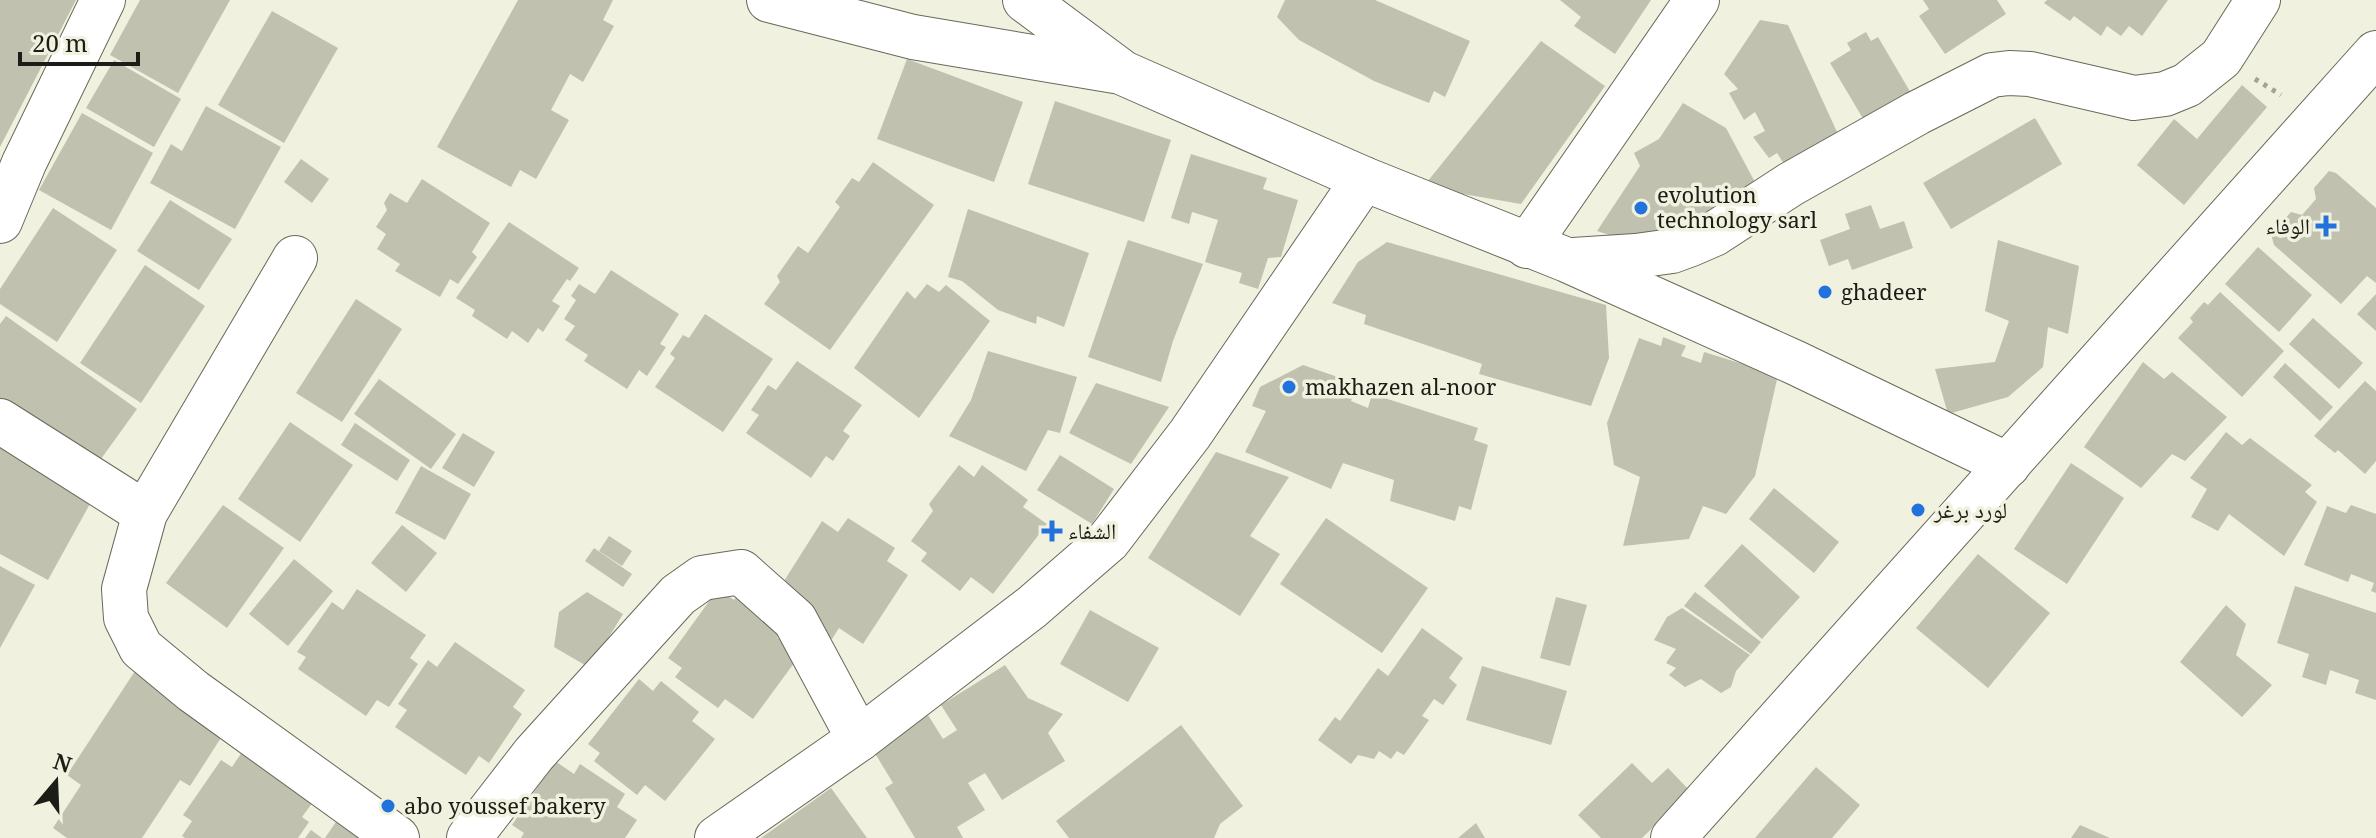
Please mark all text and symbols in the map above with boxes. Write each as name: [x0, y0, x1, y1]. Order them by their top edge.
scale bar: [20, 16, 138, 66]
text: 20 m: [32, 26, 88, 59]
place label: evolution technology sarl: [1657, 179, 1817, 234]
marker: evolution technology sarl: [1632, 199, 1650, 217]
place label: الوفاء: [2265, 210, 2310, 240]
marker: الوفاء: [2317, 217, 2335, 235]
place label: ghadeer: [1841, 276, 1927, 306]
marker: ghadeer: [1816, 283, 1834, 301]
place label: makhazen al-noor: [1305, 371, 1497, 401]
marker: makhazen al-noor: [1280, 378, 1298, 396]
place label: لورد برغر: [1933, 494, 2007, 524]
marker: لورد برغر: [1909, 501, 1927, 519]
place label: الشفاء: [1068, 515, 1116, 545]
marker: الشفاء: [1043, 522, 1061, 540]
north arrow: [16, 742, 96, 822]
text: N: [50, 745, 76, 779]
place label: abo youssef bakery: [404, 790, 606, 820]
marker: abo youssef bakery: [379, 797, 397, 815]

